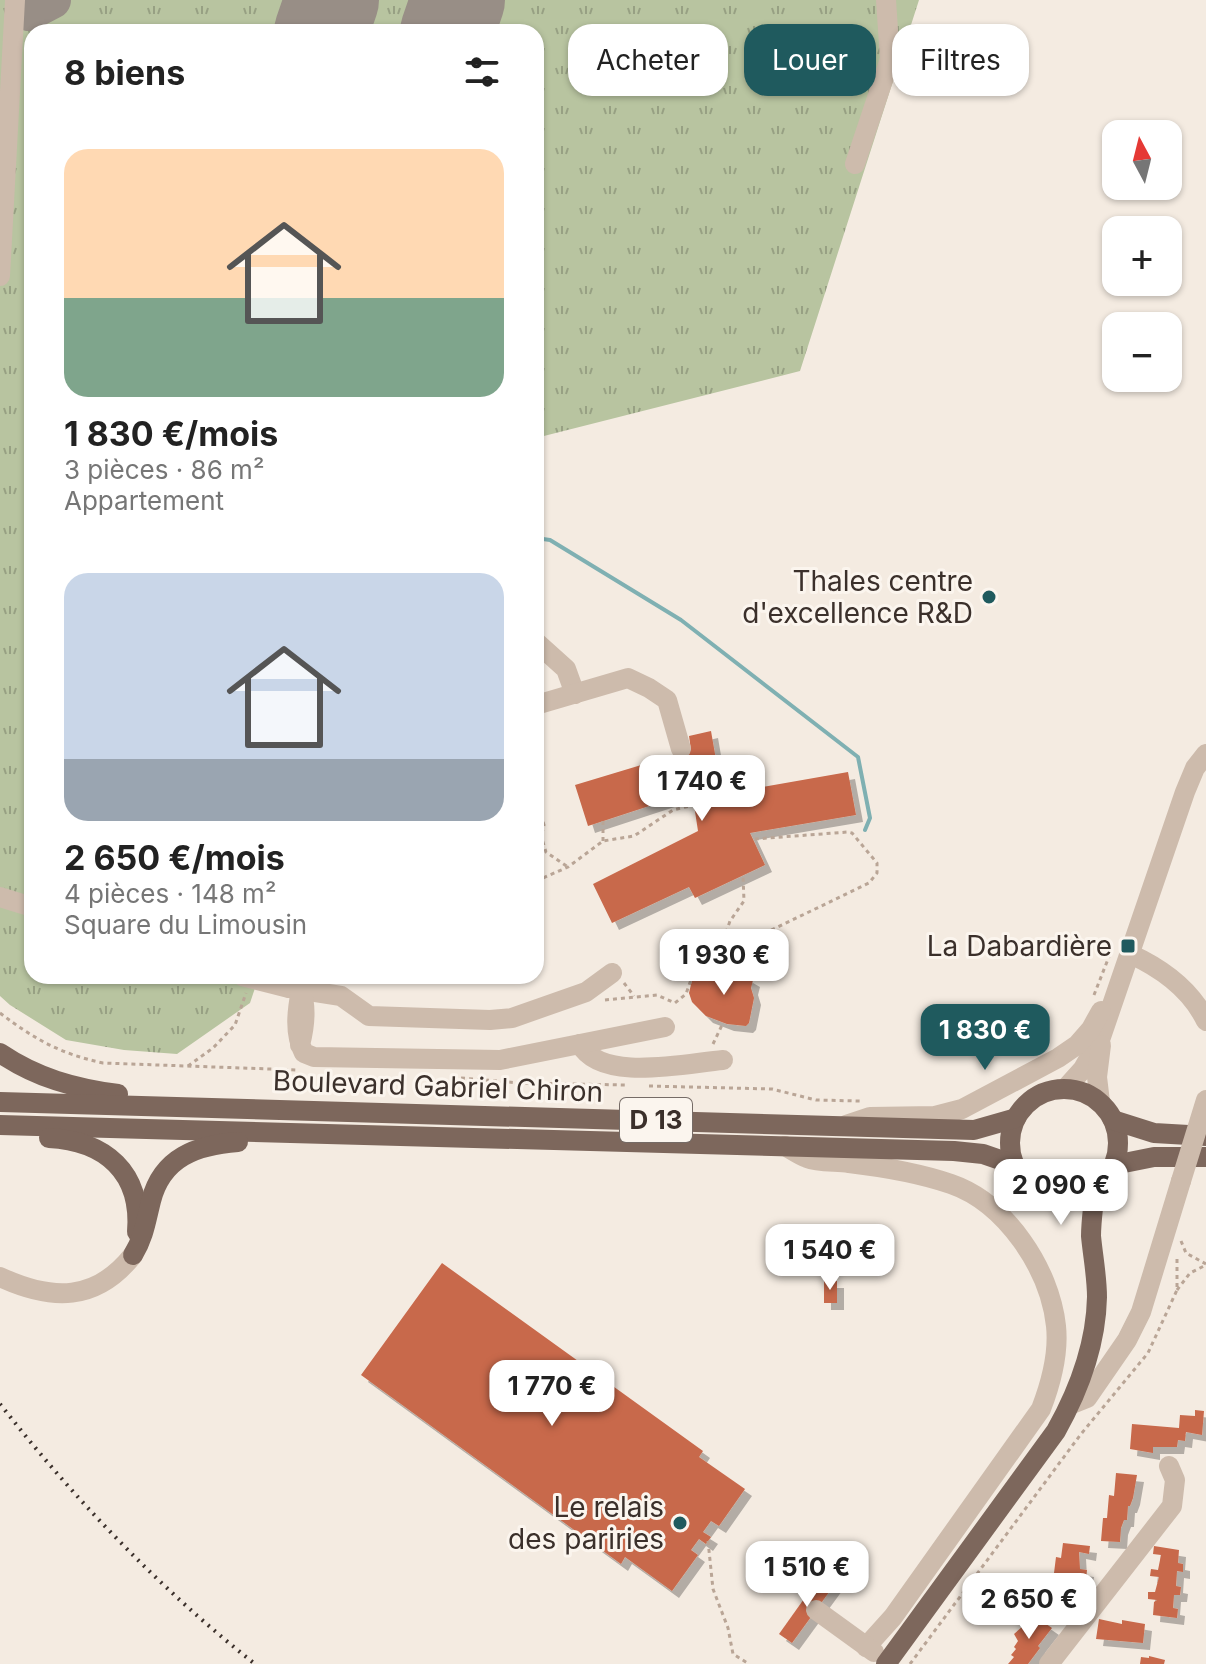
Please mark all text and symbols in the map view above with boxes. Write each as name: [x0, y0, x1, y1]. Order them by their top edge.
chip: Acheter: [568, 24, 728, 96]
chip: Louer: [744, 24, 876, 96]
chip: Filtres: [892, 24, 1029, 96]
icon: filters: [460, 50, 504, 94]
text: 8 biens: [64, 52, 185, 93]
north arrow: [1102, 120, 1182, 200]
map controls: [1102, 120, 1182, 392]
icon: home: [212, 201, 356, 345]
button: +: [1102, 216, 1182, 296]
button: −: [1102, 312, 1182, 392]
text: 1 830 €/mois: [64, 413, 278, 454]
text: 3 pièces · 86 m²: [64, 454, 264, 485]
text: Appartement: [64, 485, 224, 516]
place label: Thales centre d'excellence R&D: [742, 564, 973, 630]
marker: Thales centre d'excellence R&D: [980, 588, 998, 606]
icon: home: [212, 625, 356, 769]
pin: 1 740 €: [628, 755, 776, 823]
text: 1 740 €: [657, 765, 747, 796]
text: 2 650 €/mois: [64, 837, 285, 878]
text: 4 pièces · 148 m²: [64, 878, 276, 909]
text: Square du Limousin: [64, 909, 307, 940]
pin: 1 930 €: [650, 929, 798, 997]
place label: La Dabardière: [927, 929, 1112, 963]
marker: La Dabardière: [1119, 937, 1137, 955]
text: 1 930 €: [678, 939, 770, 970]
pin: 1 830 €: [911, 1004, 1059, 1072]
text: 1 830 €: [939, 1014, 1031, 1045]
street label: Boulevard Gabriel Chiron: [272, 1063, 604, 1109]
road number: D 13: [620, 1098, 692, 1142]
pin: 2 090 €: [987, 1159, 1135, 1227]
text: 2 090 €: [1012, 1169, 1110, 1200]
pin: 1 540 €: [756, 1224, 904, 1292]
text: 1 540 €: [783, 1234, 877, 1265]
pin: 1 770 €: [478, 1360, 626, 1428]
text: 1 770 €: [507, 1370, 597, 1401]
place label: Le relais des pariries: [508, 1490, 664, 1556]
marker: Le relais des pariries: [671, 1514, 689, 1532]
pin: 1 510 €: [733, 1541, 881, 1609]
text: 1 510 €: [764, 1551, 850, 1582]
pin: 2 650 €: [955, 1573, 1103, 1641]
text: 2 650 €: [980, 1583, 1078, 1614]

